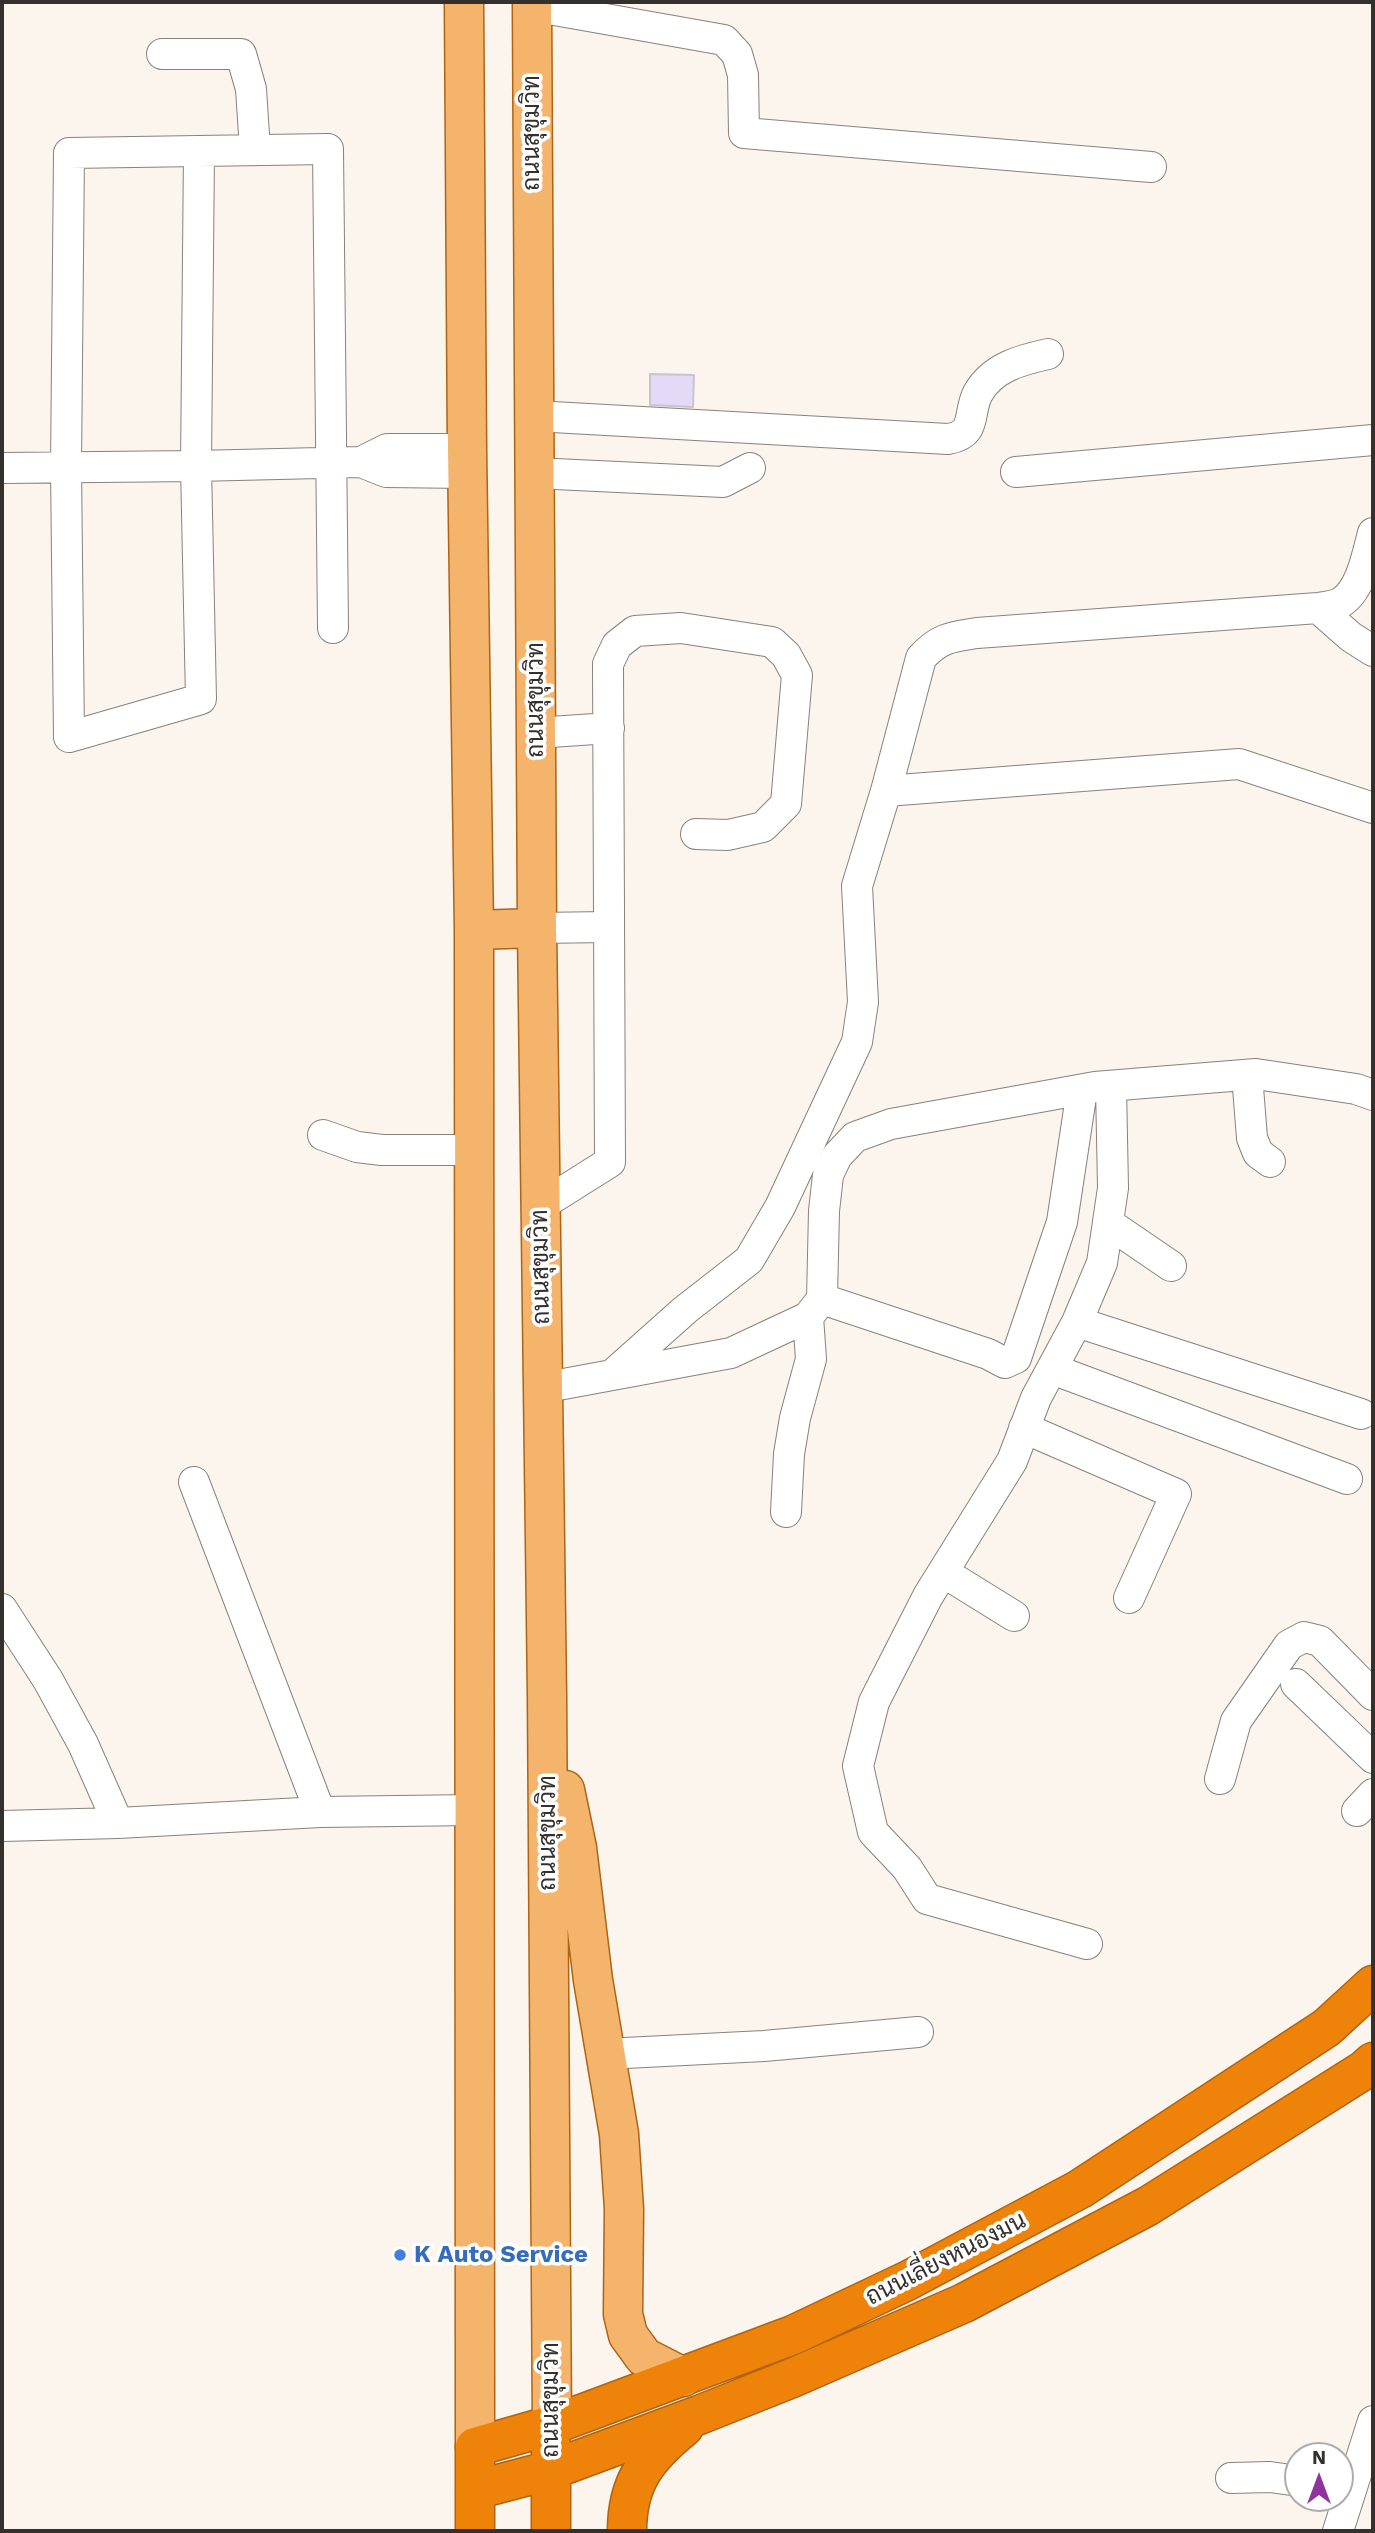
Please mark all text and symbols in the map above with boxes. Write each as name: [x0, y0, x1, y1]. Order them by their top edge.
street label: ถนนสุขุมวิท: [518, 75, 546, 191]
street label: ถนนสุขุมวิท: [522, 642, 550, 758]
street label: ถนนสุขุมวิท: [526, 1209, 556, 1325]
street label: ถนนสุขุมวิท: [534, 1775, 562, 1891]
street label: ถนนเลี่ยงหนองมน: [861, 2206, 1031, 2312]
place label: K Auto Service: [414, 2241, 588, 2269]
marker: K Auto Service: [392, 2247, 408, 2263]
street label: ถนนสุขุมวิท: [537, 2342, 565, 2458]
north arrow: [1284, 2442, 1354, 2512]
text: N: [1312, 2446, 1326, 2469]

